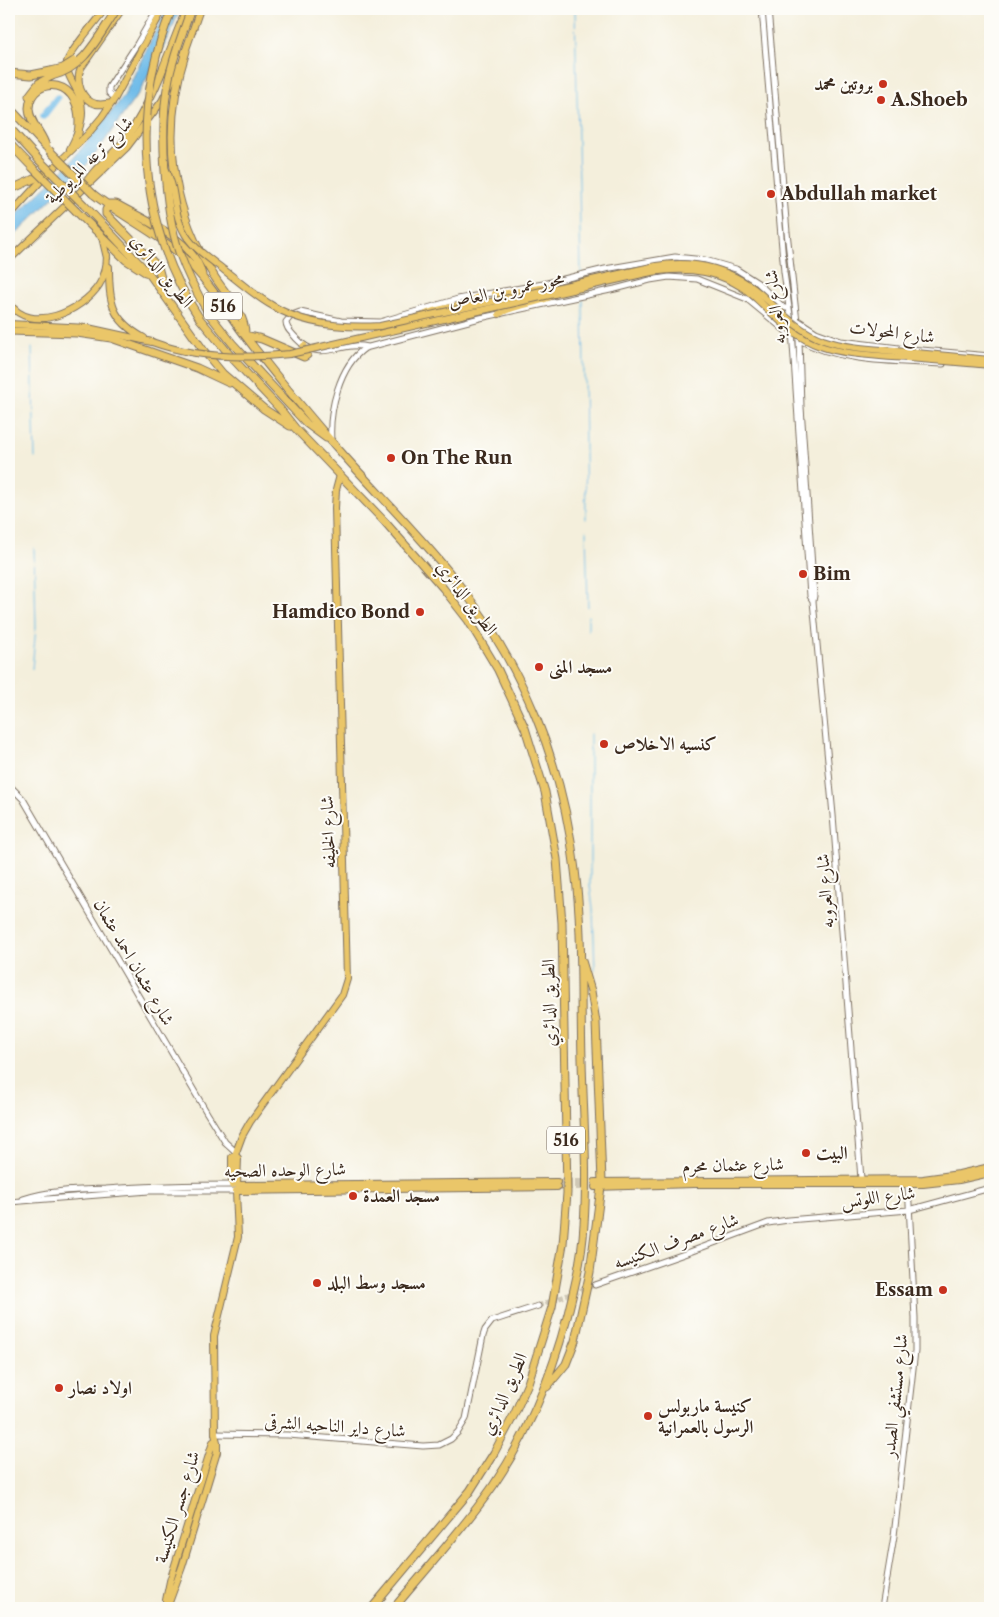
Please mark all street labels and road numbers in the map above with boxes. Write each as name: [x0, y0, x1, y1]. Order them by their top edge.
street label: شارع ترعه المريوطية: [40, 111, 140, 211]
street label: الطريق الدائري: [123, 230, 198, 315]
street label: محور عمرو بن العاص: [446, 267, 566, 314]
street label: شارع العروبه: [760, 268, 794, 345]
road number: 516: [204, 292, 242, 320]
street label: شارع المحولات: [848, 316, 936, 352]
street label: الطريق الدائري: [429, 556, 502, 642]
street label: شارع الخليفه: [316, 795, 344, 869]
street label: شارع العروبه: [811, 853, 843, 929]
street label: شارع عثمان احمد عثمان: [85, 895, 179, 1031]
street label: الطريق الدائري: [537, 959, 565, 1047]
road number: 516: [547, 1126, 585, 1154]
street label: شارع عثمان محرم: [682, 1153, 784, 1182]
street label: شارع الوحده الصحيه: [224, 1158, 346, 1186]
street label: شارع اللوتس: [840, 1182, 917, 1216]
street label: شارع مصرف الكنيسه: [610, 1208, 743, 1278]
street label: شارع مستشفي الصدر: [877, 1333, 919, 1462]
street label: الطريق الدائري: [476, 1349, 536, 1440]
street label: شارع داير الناحيه الشرقى: [263, 1410, 406, 1446]
street label: شارع جسر الكنيسة: [149, 1448, 208, 1567]

